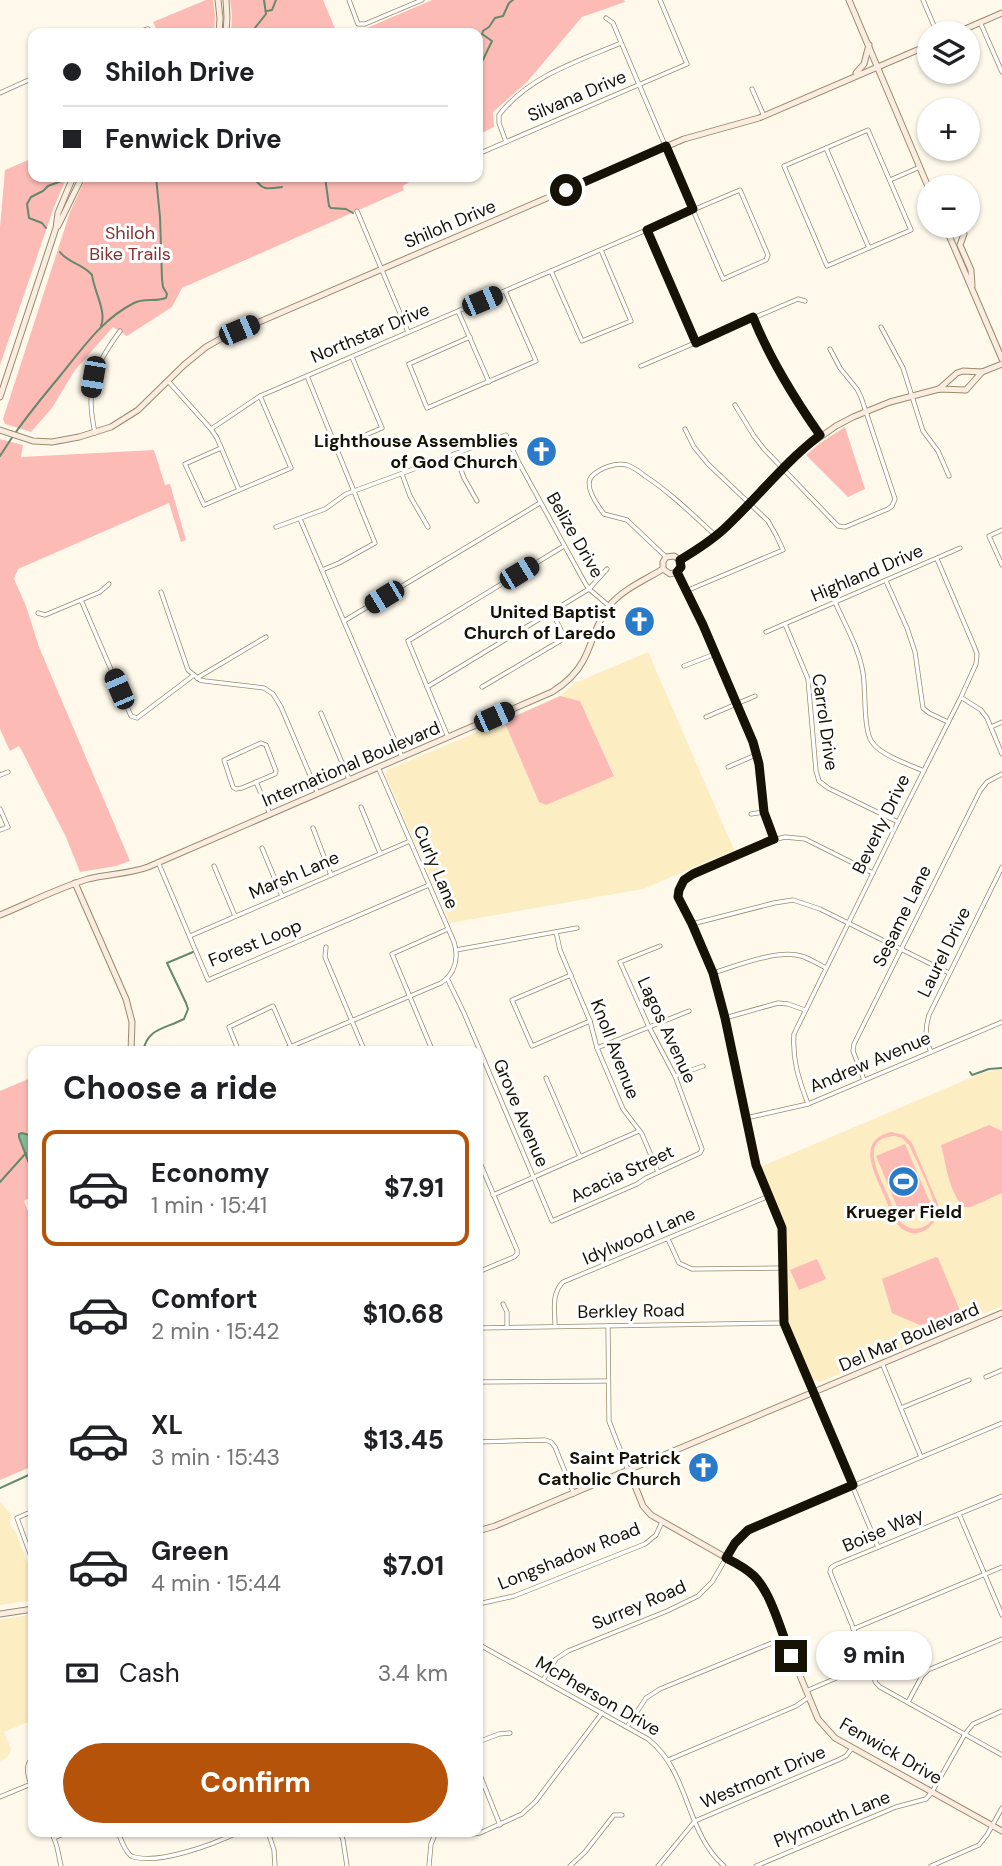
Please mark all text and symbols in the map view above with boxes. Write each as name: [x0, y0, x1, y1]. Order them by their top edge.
map controls: [917, 21, 980, 238]
button: layers: [917, 21, 980, 84]
text: Shiloh Drive: [105, 55, 255, 89]
street label: Silvana Drive: [524, 64, 630, 128]
button: +: [917, 98, 980, 161]
text: Fenwick Drive: [105, 122, 282, 156]
route start: [550, 174, 582, 206]
button: −: [917, 175, 980, 238]
street label: Shiloh Drive: [400, 194, 500, 254]
park label: Shiloh Bike Trails: [89, 221, 171, 266]
car: [459, 283, 506, 319]
street label: Northstar Drive: [307, 297, 433, 369]
car: [216, 312, 263, 348]
car: [80, 354, 107, 400]
place label: Lighthouse Assemblies of God Church: [314, 429, 518, 474]
church icon: Lighthouse Assemblies of God Church: [524, 434, 558, 468]
street label: Belize Drive: [541, 488, 609, 582]
street label: Highland Drive: [807, 539, 927, 607]
car: [496, 553, 543, 593]
car: [361, 577, 408, 617]
place label: United Baptist Church of Laredo: [464, 600, 616, 645]
church icon: United Baptist Church of Laredo: [622, 605, 656, 639]
car: [102, 666, 137, 712]
street label: Carrol Drive: [806, 672, 844, 772]
car: [471, 699, 518, 735]
street label: International Boulevard: [258, 716, 444, 812]
street label: Beverly Drive: [847, 770, 915, 878]
street label: Curly Lane: [408, 822, 464, 912]
street label: Marsh Lane: [245, 845, 343, 905]
street label: Sesame Lane: [867, 861, 937, 971]
street label: Laurel Drive: [912, 903, 976, 1001]
street label: Forest Loop: [205, 913, 305, 973]
street label: Lagos Avenue: [632, 973, 702, 1087]
street label: Knoll Avenue: [585, 995, 645, 1103]
street label: Andrew Avenue: [806, 1026, 934, 1098]
street label: Grove Avenue: [487, 1055, 555, 1171]
text: Choose a ride: [63, 1067, 278, 1109]
street label: Acacia Street: [566, 1140, 678, 1208]
text: Economy: [151, 1156, 269, 1190]
icon: car: [67, 1157, 130, 1220]
sports icon: Krueger Field: [887, 1165, 921, 1199]
text: $7.91: [384, 1171, 444, 1205]
text: 1 min · 15:41: [151, 1190, 267, 1220]
place label: Krueger Field: [846, 1200, 962, 1224]
street label: Idylwood Lane: [579, 1201, 699, 1271]
text: Comfort: [151, 1282, 257, 1316]
icon: car: [67, 1283, 130, 1346]
text: $10.68: [362, 1297, 444, 1331]
street label: Del Mar Boulevard: [835, 1297, 983, 1377]
street label: Berkley Road: [577, 1298, 685, 1324]
text: 2 min · 15:42: [151, 1316, 279, 1346]
text: XL: [151, 1408, 183, 1442]
icon: car: [67, 1409, 130, 1472]
text: $13.45: [363, 1423, 444, 1457]
text: 3 min · 15:43: [151, 1442, 280, 1472]
place label: Saint Patrick Catholic Church: [538, 1446, 682, 1491]
church icon: Saint Patrick Catholic Church: [687, 1451, 721, 1485]
street label: Boise Way: [839, 1502, 927, 1558]
street label: Longshadow Road: [494, 1517, 644, 1595]
text: Green: [151, 1534, 229, 1568]
icon: car: [67, 1535, 130, 1598]
text: $7.01: [382, 1549, 444, 1583]
text: 4 min · 15:44: [151, 1568, 281, 1598]
street label: Surrey Road: [588, 1574, 690, 1636]
callout: 9 min: [816, 1632, 931, 1680]
route end: [775, 1640, 807, 1672]
text: 9 min: [843, 1640, 905, 1670]
street label: McPherson Drive: [531, 1650, 665, 1742]
icon: cash: [63, 1654, 101, 1692]
text: Cash: [119, 1656, 180, 1690]
text: 3.4 km: [378, 1658, 448, 1688]
street label: Fenwick Drive: [835, 1712, 947, 1790]
street label: Westmont Drive: [697, 1740, 829, 1814]
button: Confirm: [63, 1743, 448, 1823]
street label: Plymouth Lane: [770, 1785, 894, 1853]

